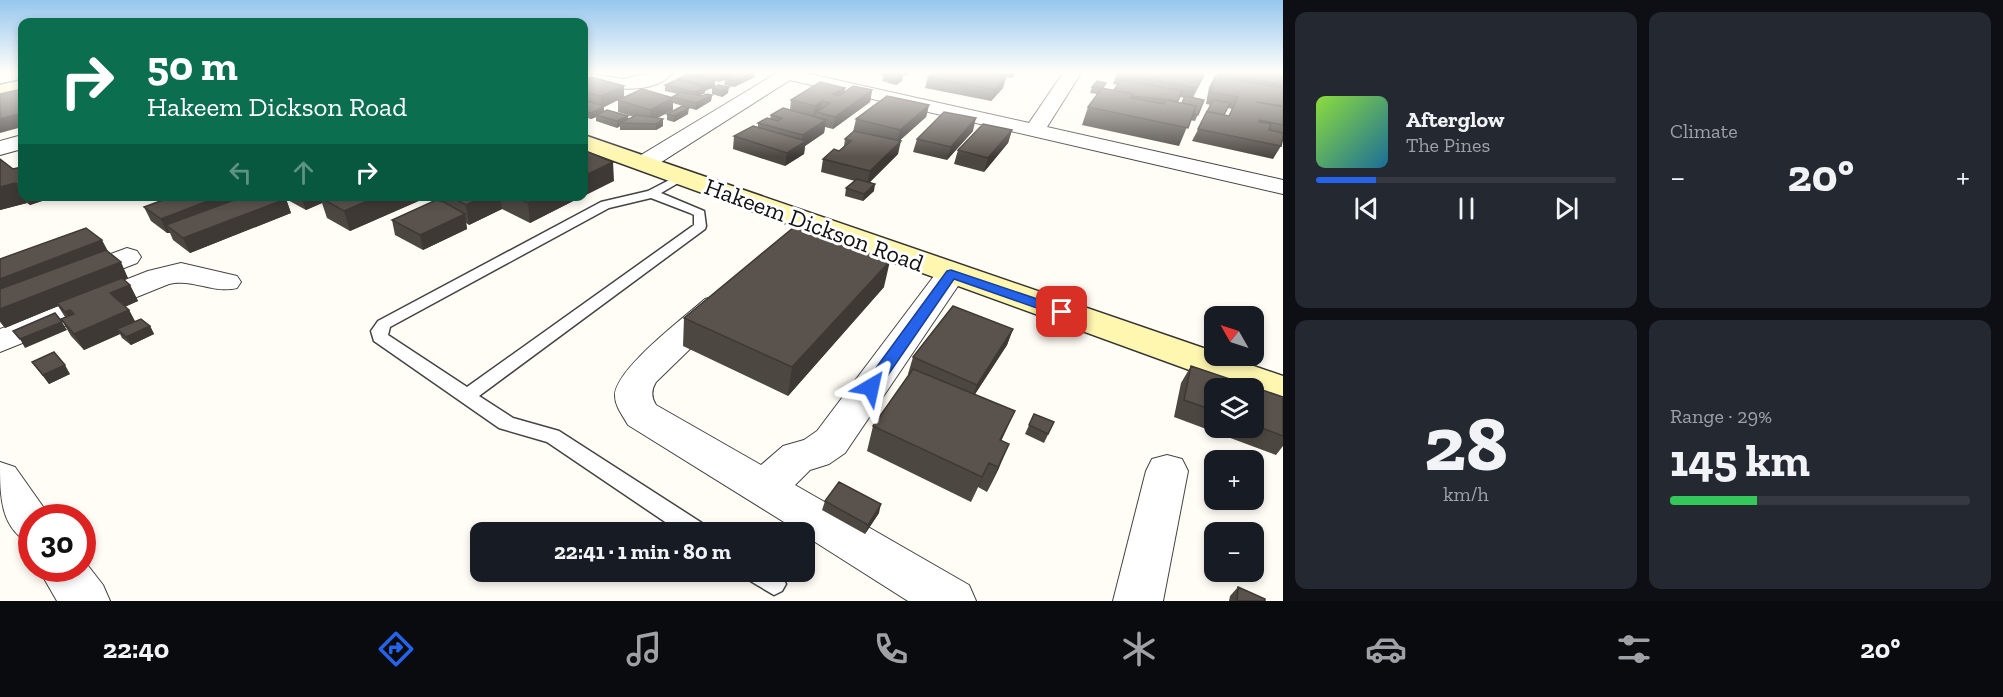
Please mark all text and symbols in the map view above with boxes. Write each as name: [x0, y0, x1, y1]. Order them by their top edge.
text: 50 m: [147, 40, 238, 91]
icon: right: [48, 42, 126, 120]
text: Hakeem Dickson Road: [147, 91, 407, 123]
text: Afterglow: [1406, 106, 1504, 133]
text: Climate: [1670, 119, 1738, 143]
text: The Pines: [1406, 133, 1490, 157]
text: 20°: [1788, 149, 1854, 203]
icon: left: [224, 156, 257, 189]
icon: ahead: [287, 156, 320, 189]
icon: right: [350, 156, 383, 189]
text: −: [1670, 157, 1685, 196]
text: +: [1956, 157, 1970, 196]
street label: Hakeem Dickson Road: [701, 171, 928, 278]
icon: previous: [1350, 192, 1383, 225]
icon: pause: [1450, 192, 1483, 225]
icon: next: [1550, 192, 1583, 225]
pin: [1036, 286, 1087, 337]
icon: arrive: [1045, 295, 1078, 328]
north arrow: [1204, 306, 1264, 366]
map controls: [1204, 306, 1264, 582]
position arrow: [839, 355, 903, 419]
button: layers: [1204, 378, 1264, 438]
text: 28: [1424, 396, 1508, 490]
text: Range · 29%: [1670, 404, 1772, 428]
text: 145 km: [1670, 434, 1810, 488]
button: +: [1204, 450, 1264, 510]
text: km/h: [1443, 482, 1489, 506]
speed limit sign: 30: [18, 504, 96, 582]
button: −: [1204, 522, 1264, 582]
text: 22:41 · 1 min · 80 m: [554, 538, 731, 565]
icon: directions: [375, 628, 417, 670]
icon: music: [623, 628, 665, 670]
icon: phone: [870, 628, 912, 670]
icon: climate: [1118, 628, 1160, 670]
icon: car: [1365, 628, 1407, 670]
icon: filters: [1613, 628, 1655, 670]
text: 22:40: [103, 633, 169, 665]
text: 20°: [1860, 633, 1900, 665]

